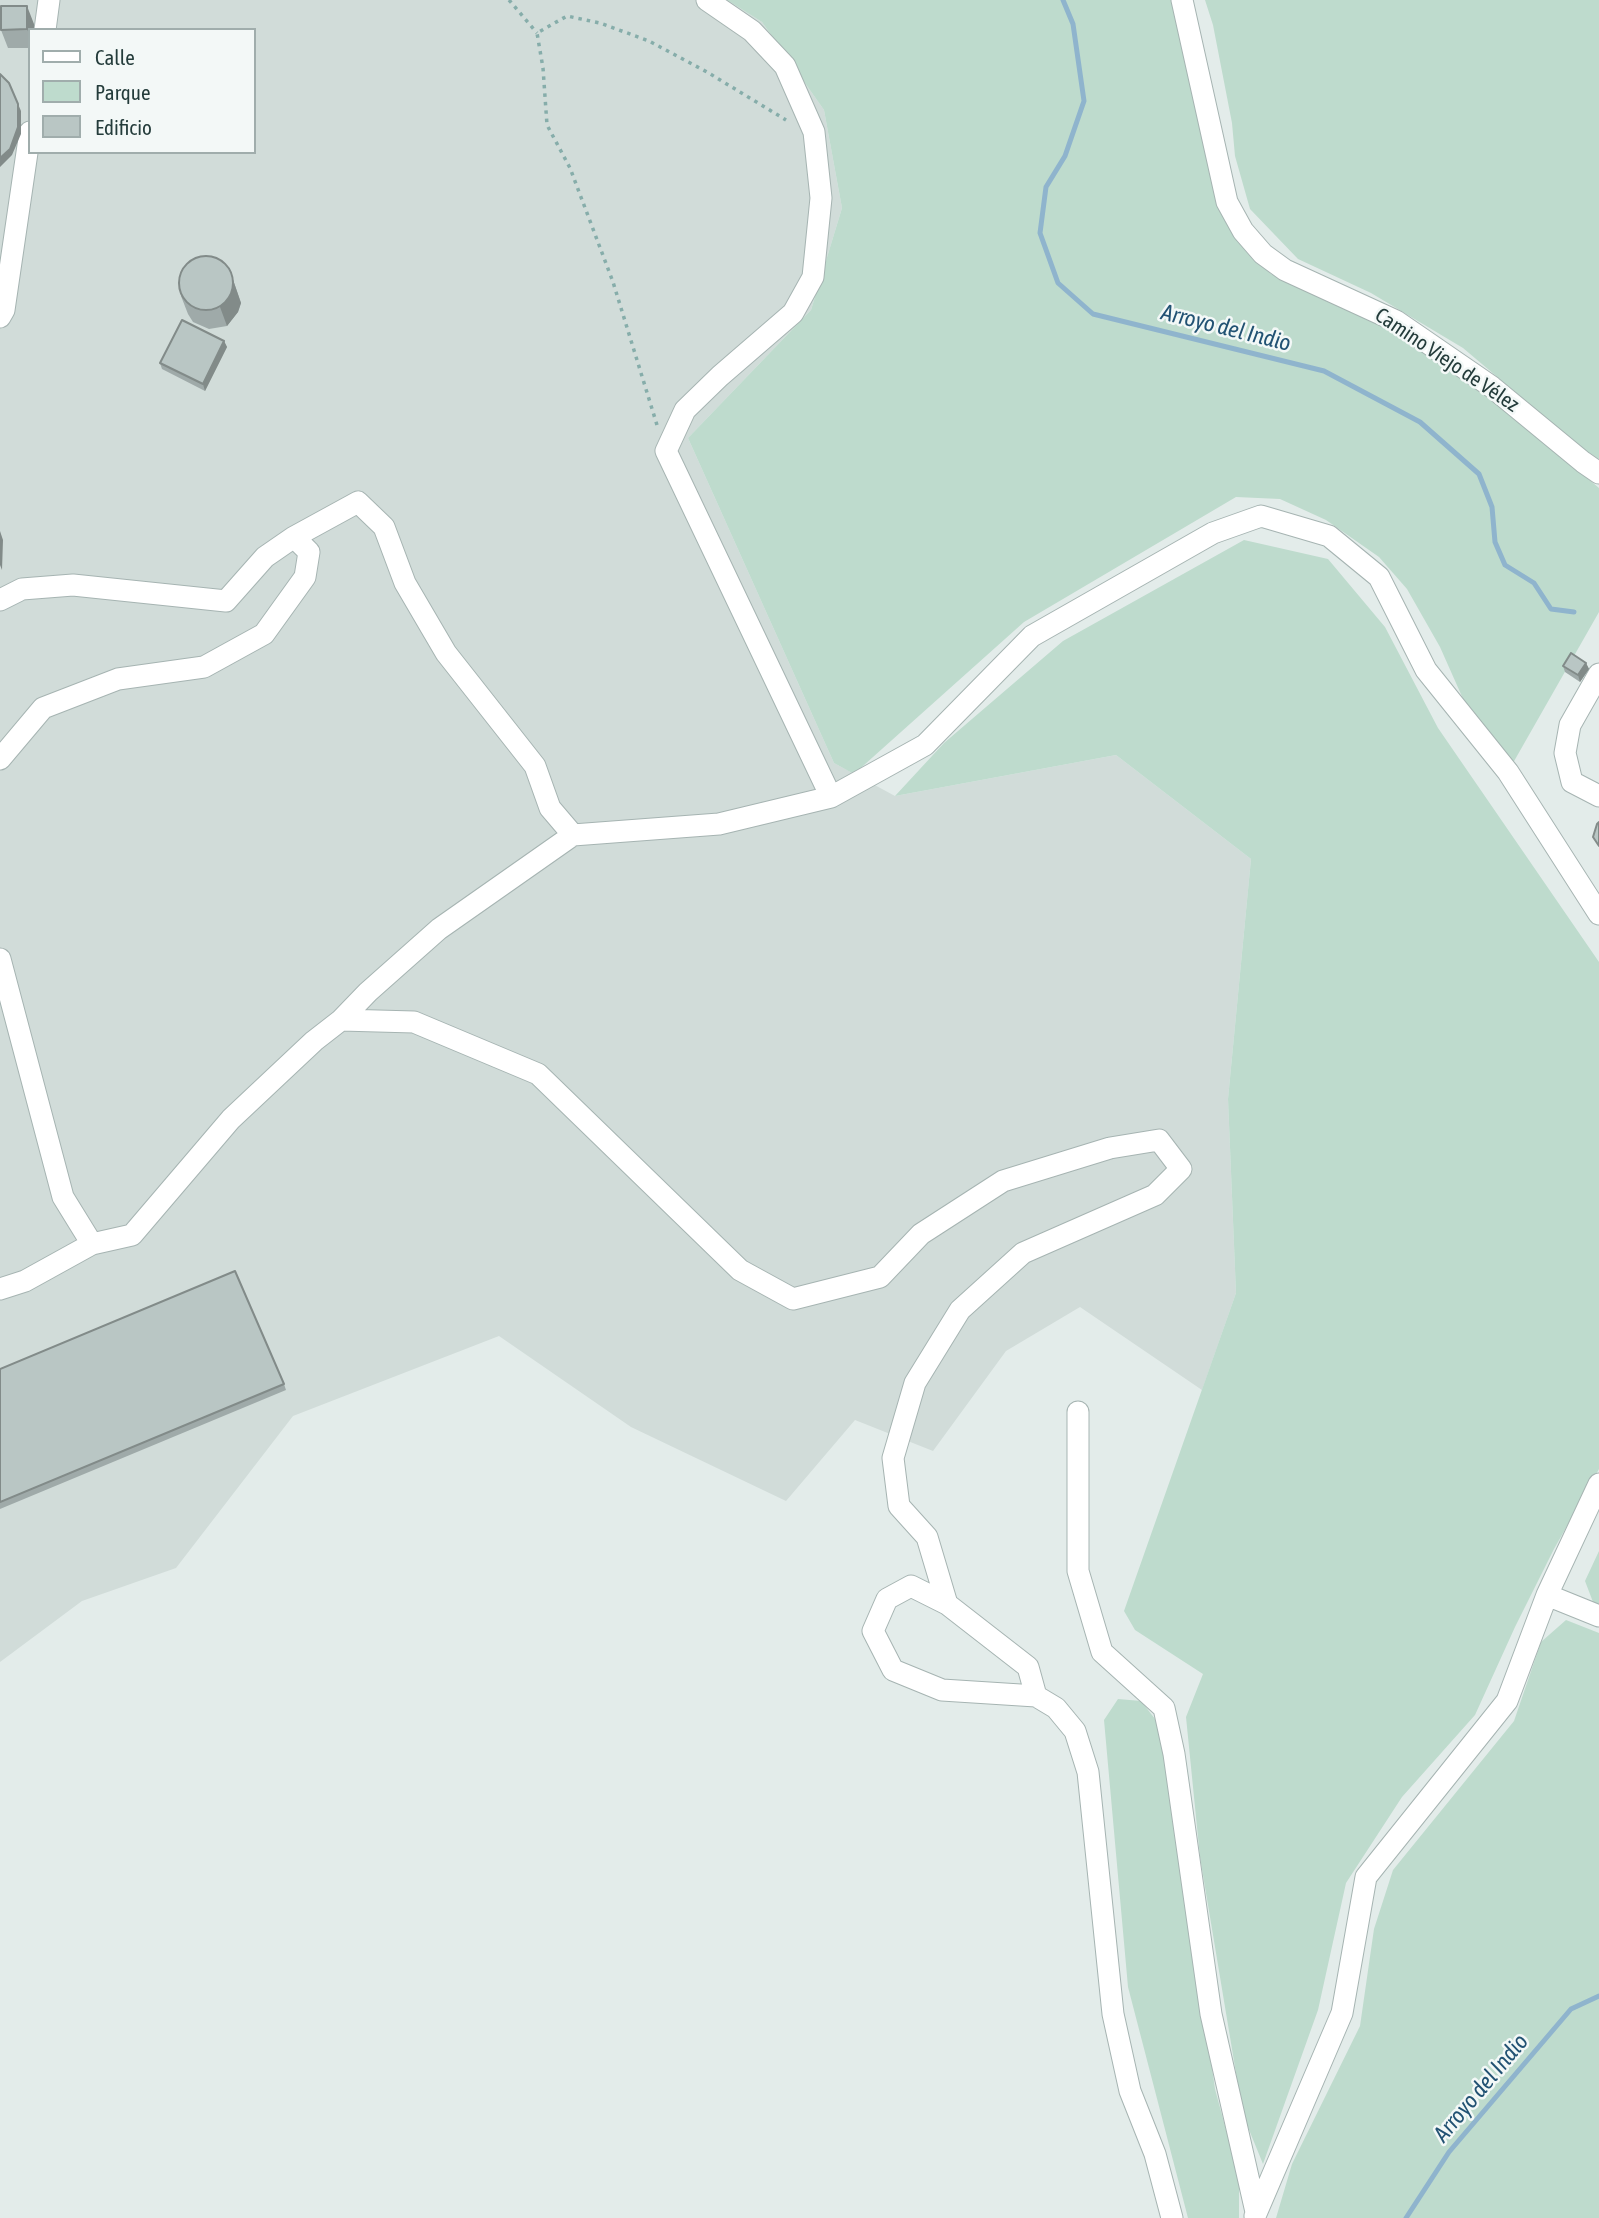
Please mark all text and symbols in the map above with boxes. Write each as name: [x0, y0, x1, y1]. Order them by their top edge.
legend: [28, 28, 256, 154]
text: Calle: [95, 45, 135, 69]
text: Parque: [95, 80, 150, 104]
text: Edificio: [95, 115, 152, 139]
water label: Arroyo del Indio: [1158, 299, 1294, 357]
street label: Camino Viejo de Vélez: [1370, 302, 1524, 418]
water label: Arroyo del Indio: [1428, 2028, 1534, 2148]

